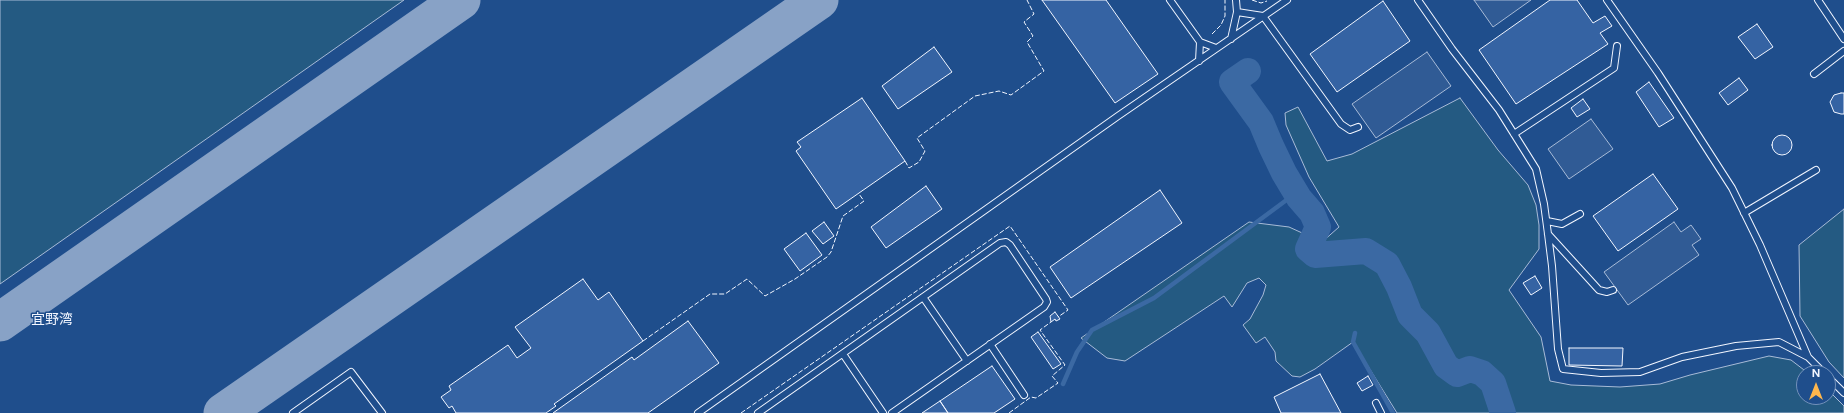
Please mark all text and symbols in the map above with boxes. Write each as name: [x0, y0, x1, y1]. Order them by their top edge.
district label: 宜野湾: [31, 312, 73, 328]
north arrow: [1796, 365, 1836, 405]
text: N: [1812, 367, 1820, 380]

